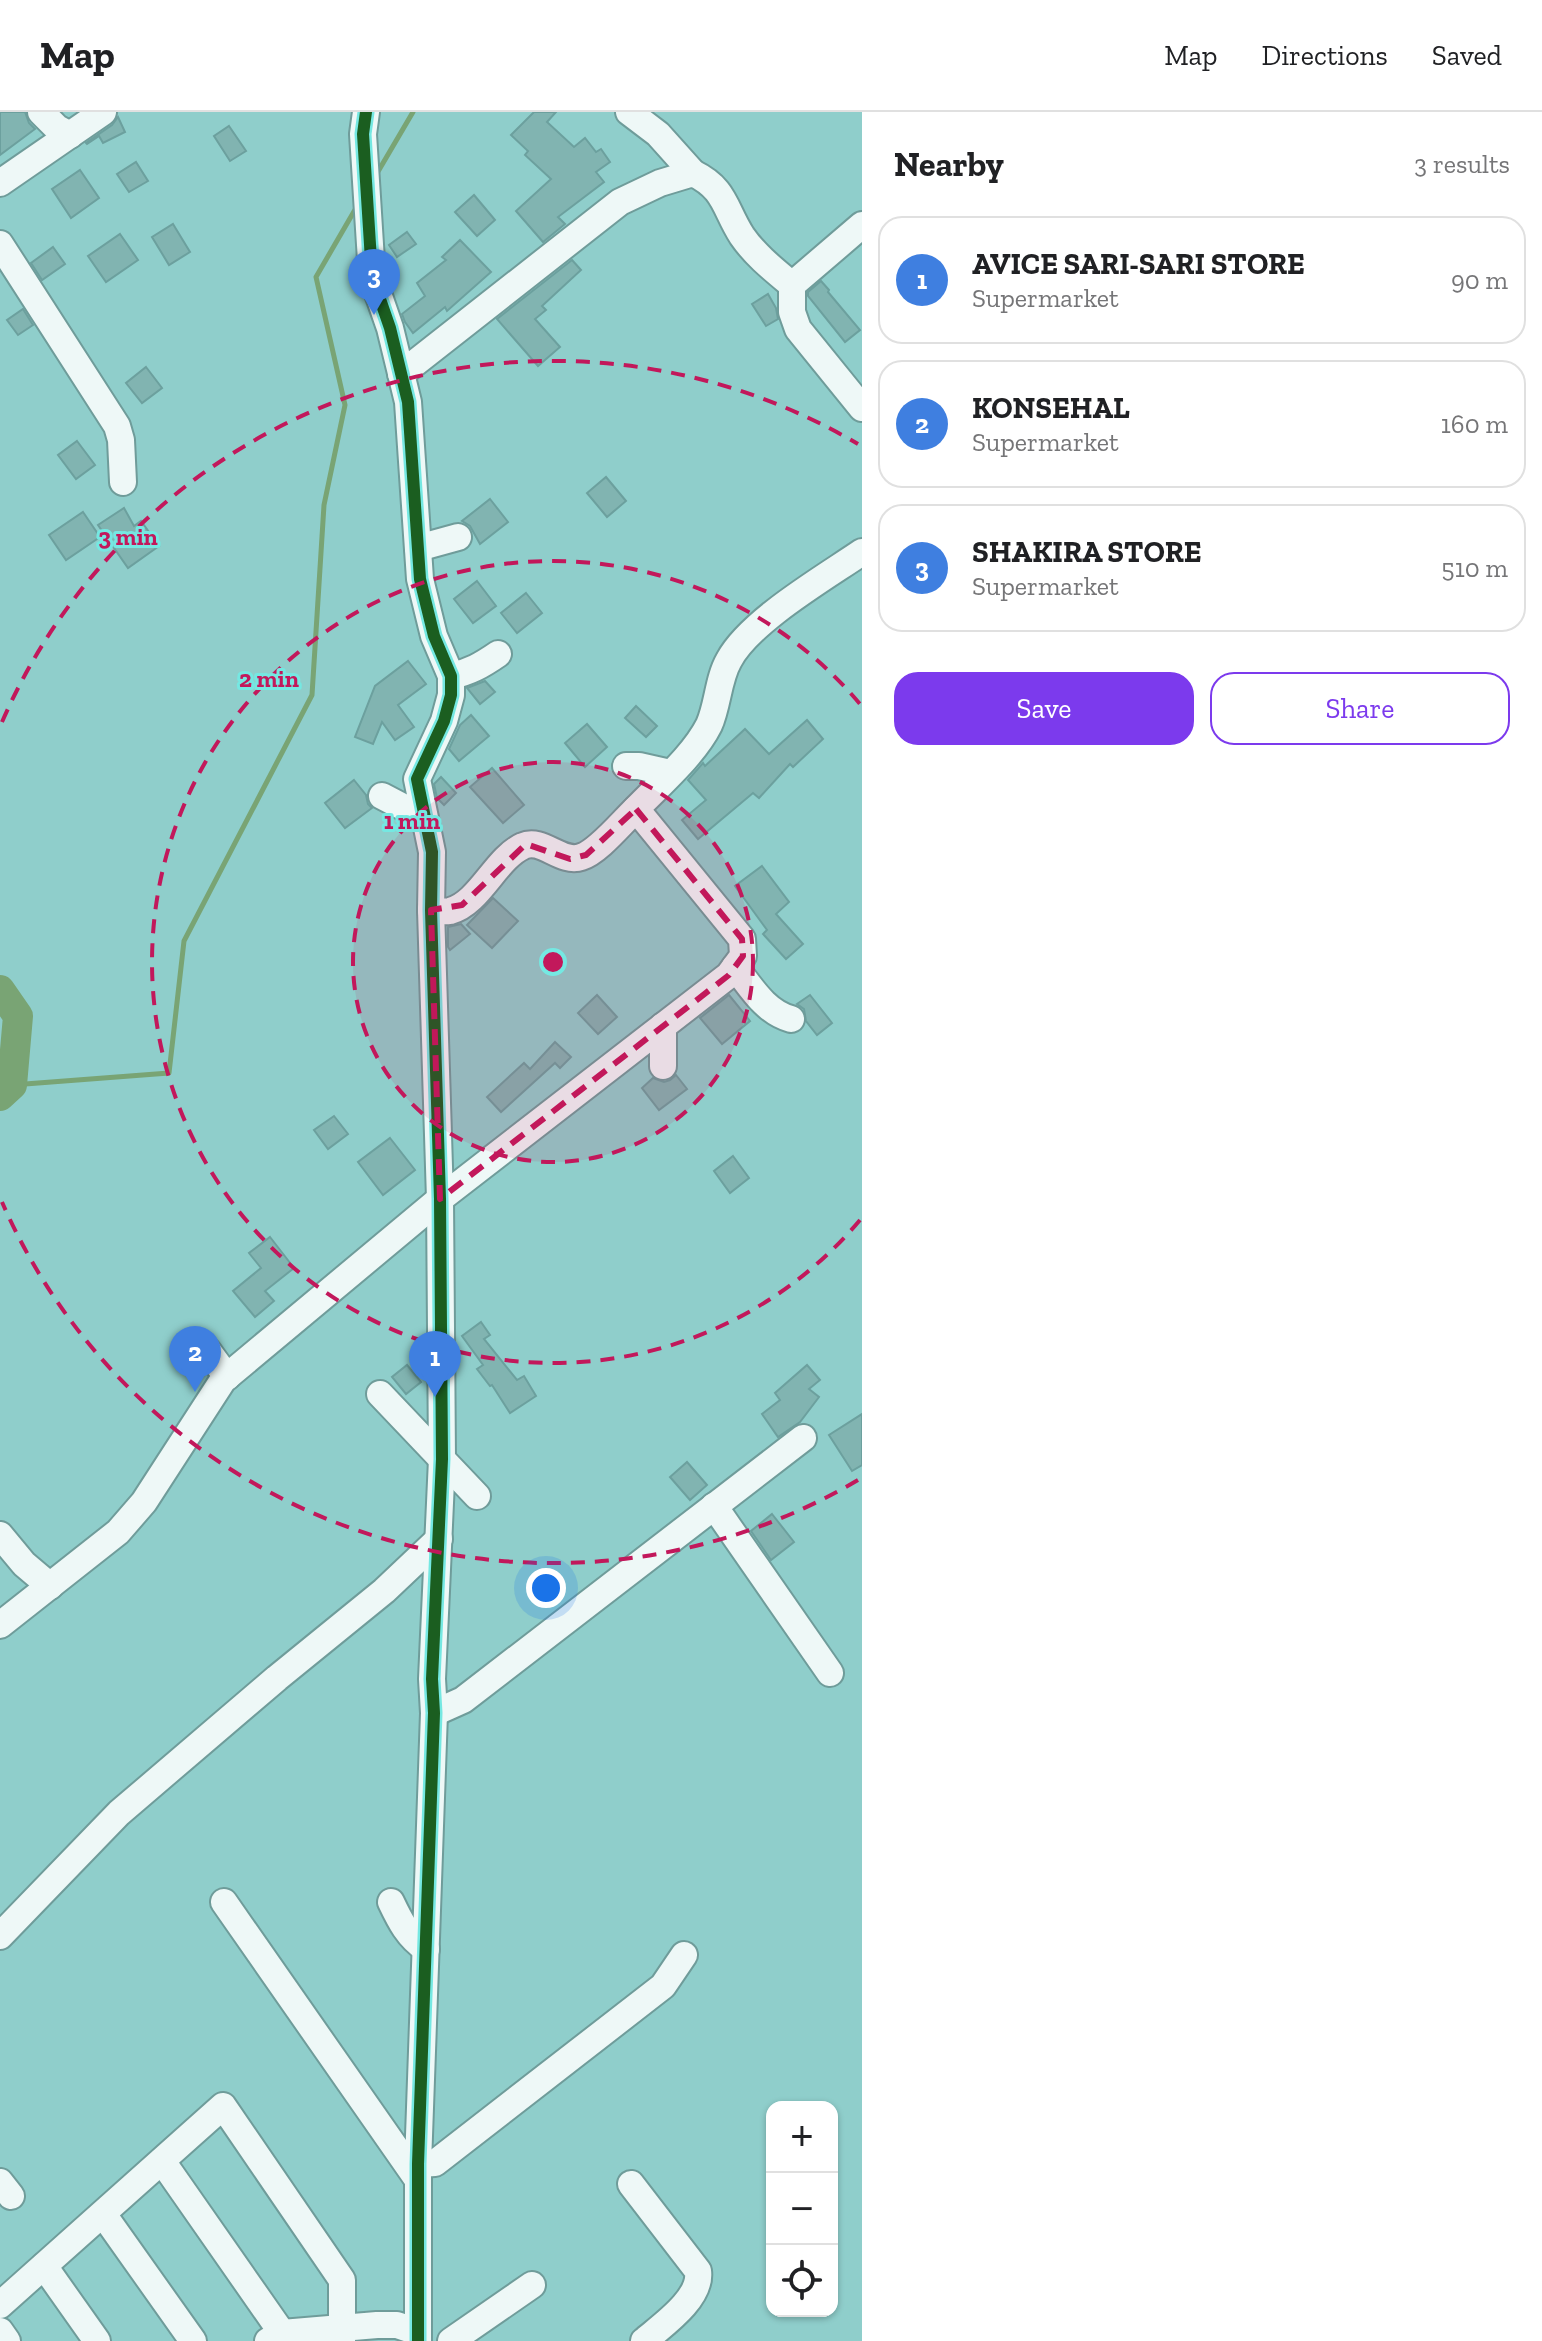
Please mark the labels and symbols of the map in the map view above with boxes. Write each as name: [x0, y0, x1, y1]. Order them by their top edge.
pin: 3: [348, 249, 400, 315]
text: 3 min: [98, 522, 158, 551]
text: 2 min: [239, 664, 299, 693]
text: 1 min: [384, 806, 440, 835]
centre of rings: [539, 948, 567, 976]
pin: 2: [169, 1326, 221, 1392]
pin: 1: [409, 1331, 461, 1397]
your location: [526, 1568, 566, 1608]

